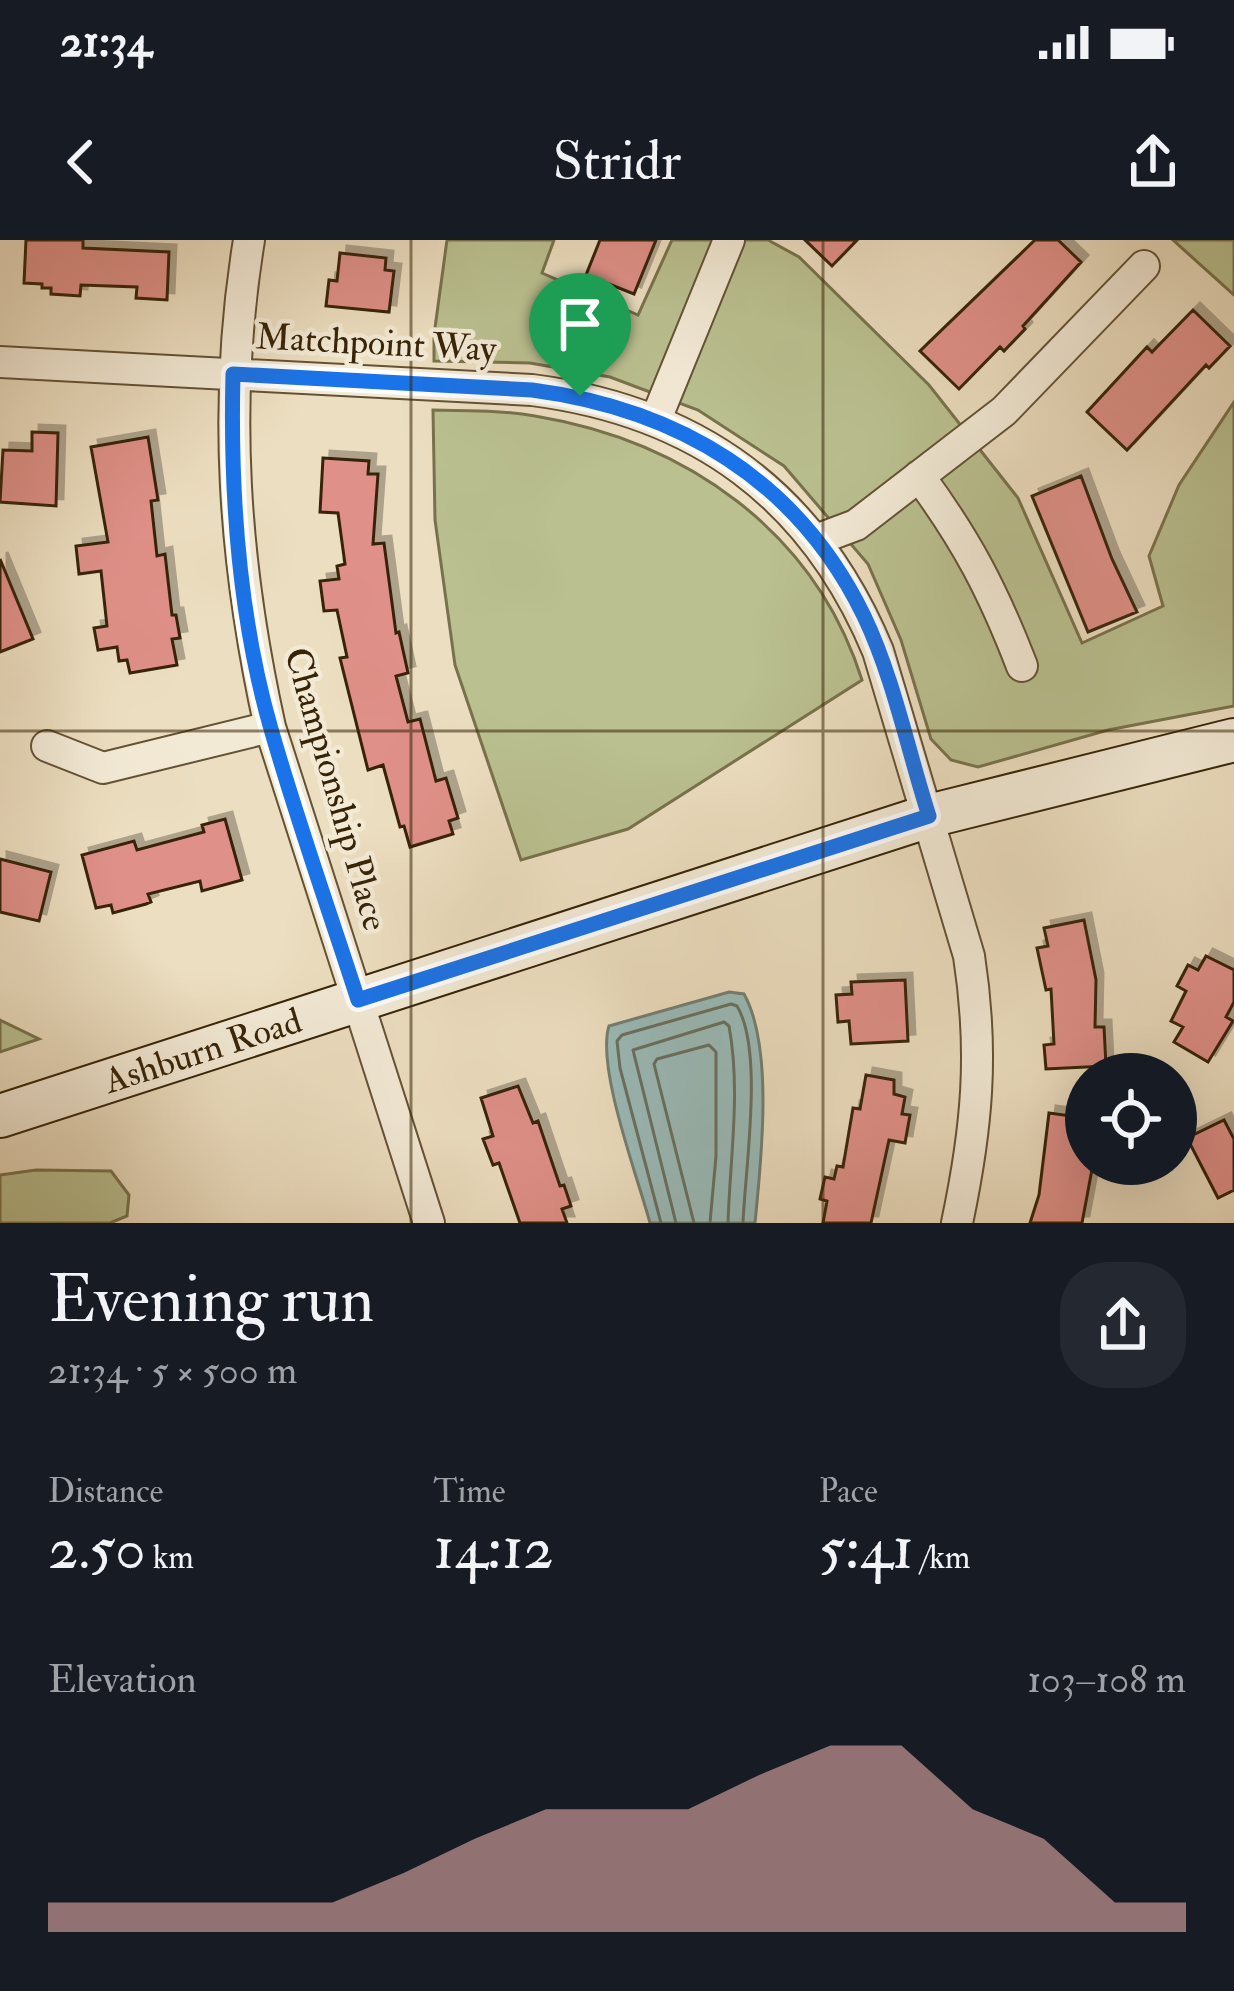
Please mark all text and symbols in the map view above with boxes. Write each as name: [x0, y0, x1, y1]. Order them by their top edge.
text: 21:34: [60, 14, 151, 70]
text: Stridr: [553, 128, 681, 196]
icon: back: [48, 129, 114, 195]
icon: share: [1120, 129, 1186, 195]
pin: [529, 273, 631, 396]
icon: arrive: [547, 291, 613, 357]
street label: Matchpoint Way: [255, 314, 498, 372]
street label: Championship Place: [274, 642, 398, 936]
street label: Ashburn Road: [97, 998, 307, 1104]
map controls: [1065, 1053, 1197, 1185]
button: locate: [1065, 1053, 1197, 1185]
text: Evening run: [48, 1259, 374, 1342]
button: share: [1060, 1262, 1186, 1388]
text: 21:34 · 5 × 500 m: [48, 1346, 297, 1395]
text: Distance: [48, 1471, 163, 1512]
text: Time: [433, 1471, 505, 1512]
text: Pace: [819, 1471, 878, 1512]
text: 2.50: [48, 1512, 146, 1587]
text: 14:12: [433, 1512, 554, 1587]
text: 5:41: [819, 1512, 914, 1587]
text: km: [146, 1537, 194, 1578]
text: /km: [914, 1537, 970, 1578]
text: Elevation: [48, 1655, 197, 1704]
text: 103–108 m: [1027, 1655, 1186, 1704]

